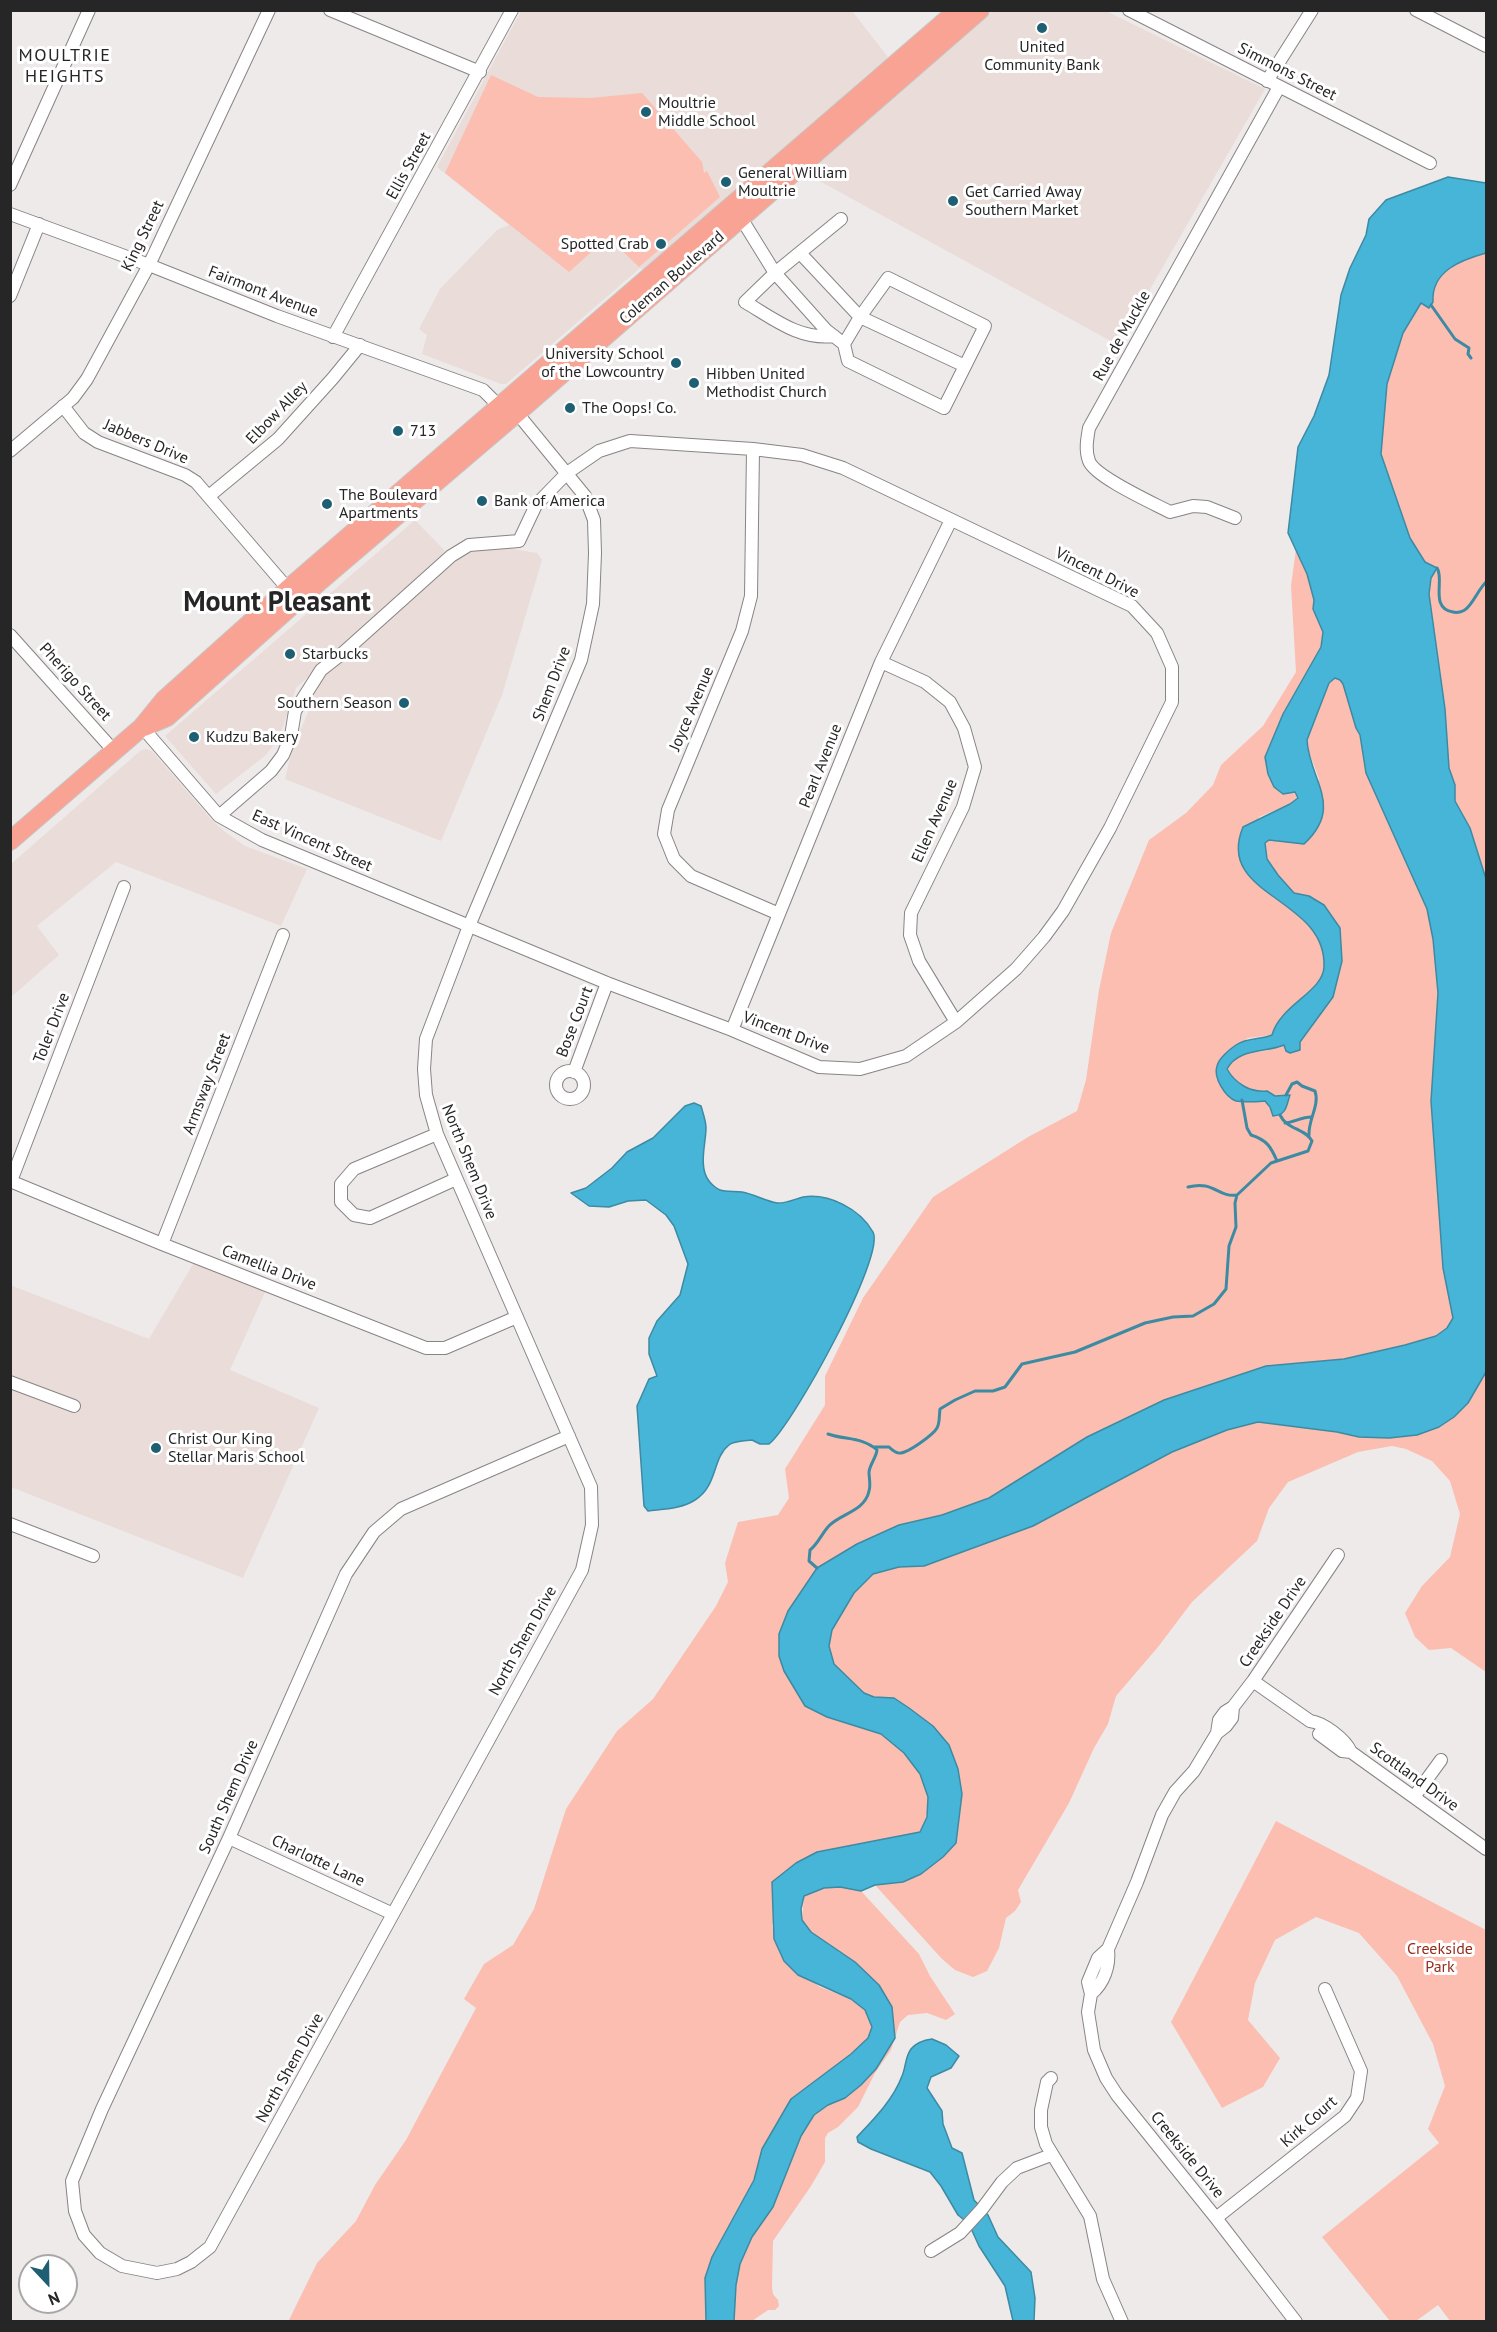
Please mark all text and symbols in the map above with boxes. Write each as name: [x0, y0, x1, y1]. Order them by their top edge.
marker: United Community Bank: [1035, 21, 1049, 35]
place label: United Community Bank: [984, 37, 1100, 75]
street label: Simmons Street: [1235, 39, 1339, 105]
district label: MOULTRIE HEIGHTS: [19, 45, 111, 88]
place label: Moultrie Middle School: [658, 93, 756, 131]
marker: Moultrie Middle School: [639, 105, 653, 119]
street label: Ellis Street: [383, 129, 435, 203]
place label: General William Moultrie: [738, 163, 847, 201]
marker: General William Moultrie: [719, 175, 733, 189]
place label: Get Carried Away Southern Market: [965, 182, 1082, 220]
marker: Get Carried Away Southern Market: [946, 194, 960, 208]
street label: King Street: [118, 197, 168, 275]
street label: Coleman Boulevard: [616, 227, 728, 329]
place label: Spotted Crab: [561, 234, 649, 254]
marker: Spotted Crab: [654, 237, 668, 251]
street label: Fairmont Avenue: [205, 262, 321, 322]
street label: Rue de Muckle: [1089, 287, 1155, 385]
place label: University School of the Lowcountry: [541, 344, 664, 382]
marker: University School of the Lowcountry: [669, 356, 683, 370]
place label: Hibben United Methodist Church: [706, 364, 827, 402]
marker: Hibben United Methodist Church: [687, 376, 701, 390]
street label: Elbow Alley: [242, 377, 312, 449]
place label: The Oops! Co.: [582, 398, 676, 418]
marker: The Oops! Co.: [563, 401, 577, 415]
street label: Jabbers Drive: [101, 416, 191, 468]
place label: 713: [410, 421, 436, 441]
marker: 713: [391, 424, 405, 438]
place label: The Boulevard Apartments: [339, 485, 438, 523]
place label: Bank of America: [494, 491, 605, 511]
marker: Bank of America: [475, 494, 489, 508]
marker: The Boulevard Apartments: [320, 497, 334, 511]
street label: Vincent Drive: [1052, 544, 1142, 602]
district label: Mount Pleasant: [183, 586, 371, 620]
street label: Pherigo Street: [35, 639, 115, 725]
place label: Starbucks: [302, 644, 368, 664]
street label: Shem Drive: [529, 644, 575, 724]
marker: Starbucks: [283, 647, 297, 661]
street label: Joyce Avenue: [666, 664, 718, 754]
place label: Southern Season: [277, 693, 392, 713]
marker: Southern Season: [397, 696, 411, 710]
street label: Pearl Avenue: [795, 721, 847, 811]
place label: Kudzu Bakery: [206, 727, 298, 747]
marker: Kudzu Bakery: [187, 730, 201, 744]
street label: Ellen Avenue: [908, 776, 962, 866]
street label: East Vincent Street: [249, 806, 375, 876]
street label: Bose Court: [553, 984, 597, 1060]
street label: Toler Drive: [30, 990, 74, 1066]
street label: Vincent Drive: [740, 1008, 832, 1058]
street label: Armsway Street: [179, 1031, 235, 1137]
street label: North Shem Drive: [437, 1102, 501, 1222]
street label: Camellia Drive: [219, 1241, 319, 1295]
place label: Christ Our King Stellar Maris School: [168, 1429, 304, 1467]
marker: Christ Our King Stellar Maris School: [149, 1441, 163, 1455]
street label: Creekside Drive: [1235, 1573, 1311, 1671]
street label: North Shem Drive: [485, 1583, 561, 1699]
street label: South Shem Drive: [195, 1737, 263, 1857]
street label: Scottland Drive: [1366, 1738, 1462, 1816]
street label: Charlotte Lane: [268, 1831, 368, 1891]
park label: Creekside Park: [1407, 1939, 1473, 1977]
street label: North Shem Drive: [252, 2010, 328, 2126]
street label: Kirk Court: [1277, 2092, 1341, 2152]
street label: Creekside Drive: [1146, 2108, 1228, 2202]
north arrow: [18, 2254, 78, 2314]
text: N: [45, 2288, 63, 2310]

